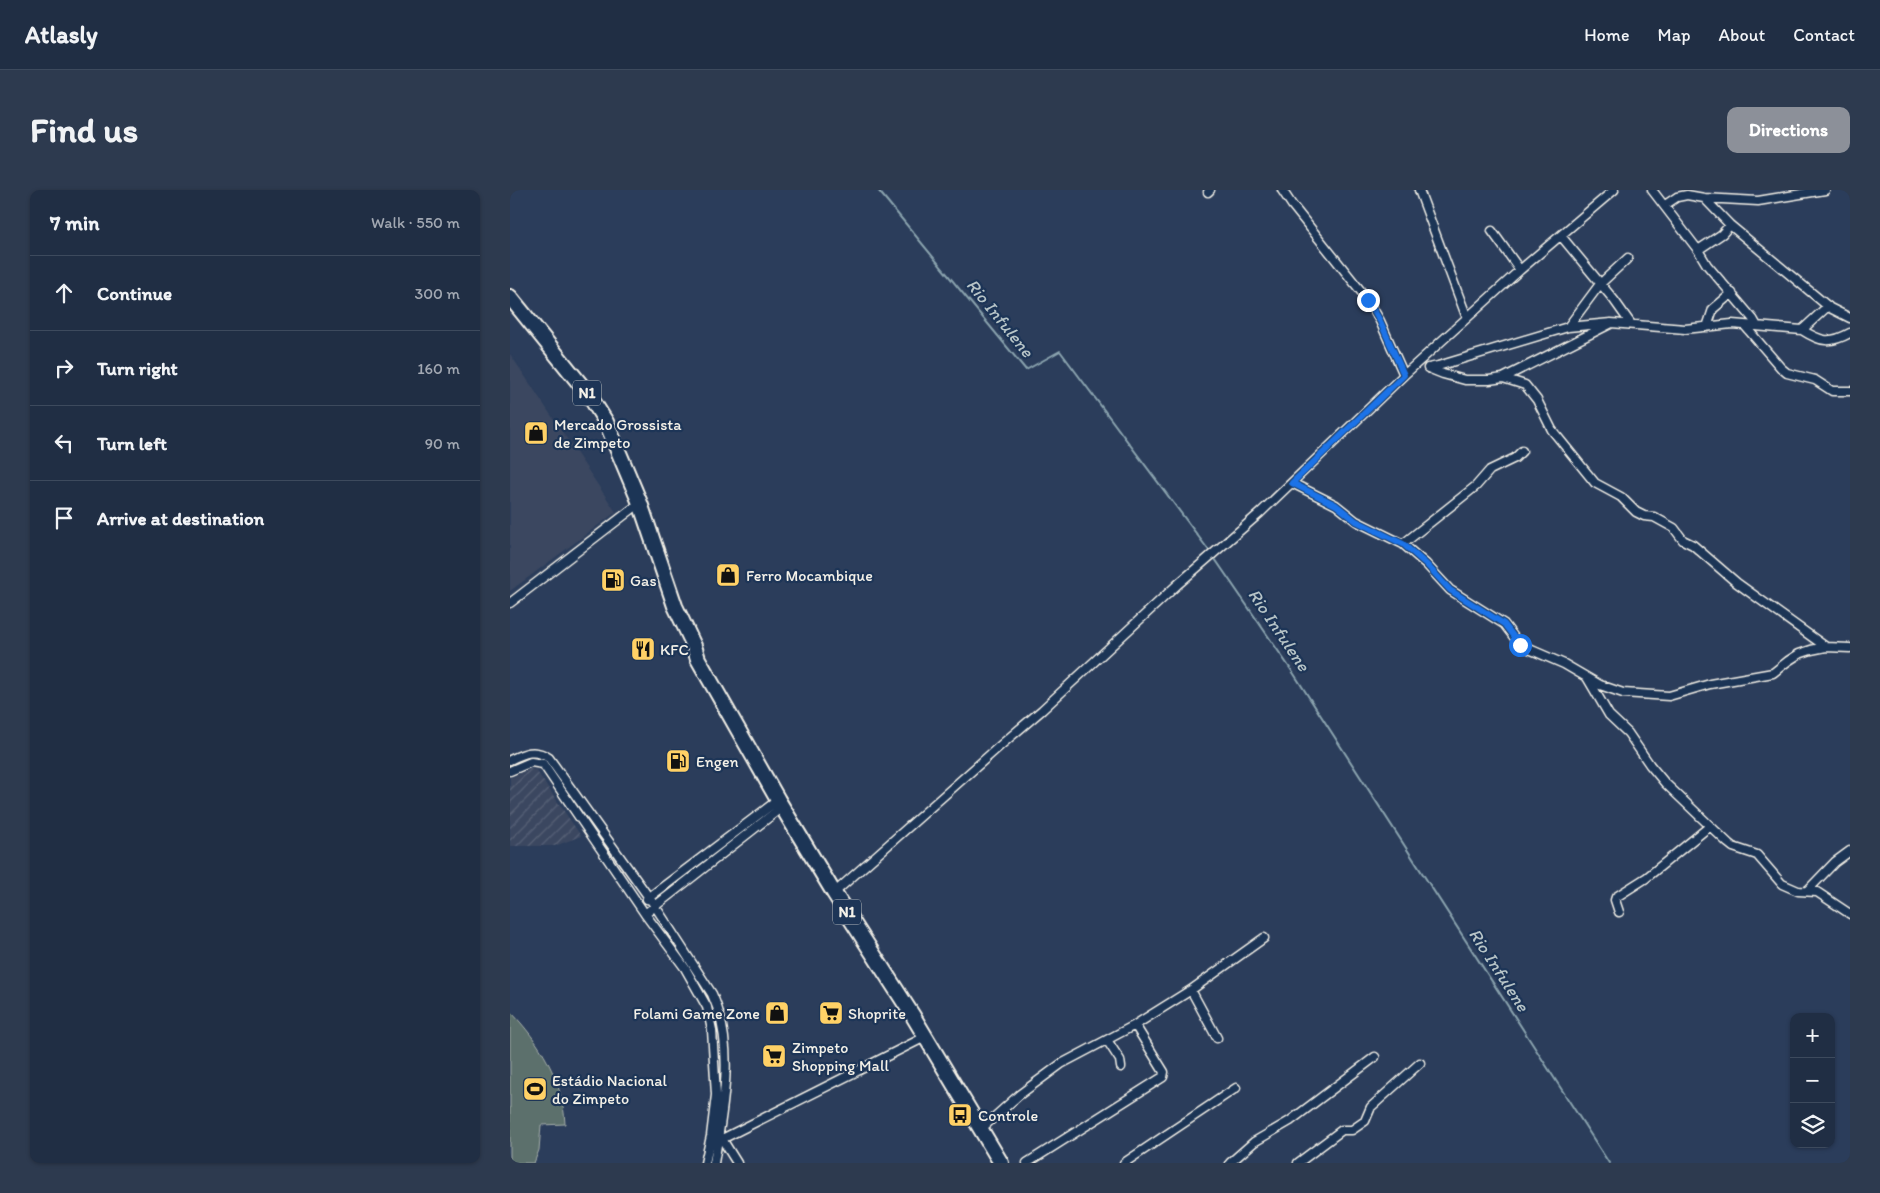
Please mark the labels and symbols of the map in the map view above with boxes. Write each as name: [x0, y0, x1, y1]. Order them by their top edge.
water label: Rio Infulene: [962, 274, 1039, 363]
route end: [1357, 289, 1380, 312]
road number: N1: [573, 380, 601, 406]
place label: Mercado Grossista de Zimpeto: [554, 415, 682, 452]
shop icon: Mercado Grossista de Zimpeto: [523, 420, 549, 446]
shop icon: Ferro Mocambique: [715, 562, 741, 588]
place label: Ferro Mocambique: [746, 566, 873, 585]
fuel station icon: Gas: [600, 567, 626, 593]
place label: Gas: [630, 571, 657, 590]
water label: Rio Infulene: [1243, 585, 1315, 677]
route start: [1509, 634, 1532, 657]
restaurant icon: KFC: [630, 636, 656, 662]
place label: KFC: [660, 640, 689, 659]
fuel station icon: Engen: [665, 748, 691, 774]
place label: Engen: [696, 752, 739, 771]
road number: N1: [833, 900, 861, 924]
water label: Rio Infulene: [1464, 924, 1535, 1017]
shop icon: Folami Game Zone: [764, 1000, 790, 1026]
supermarket icon: Shoprite: [818, 1000, 844, 1026]
place label: Folami Game Zone: [633, 1004, 760, 1023]
place label: Shoprite: [848, 1004, 906, 1023]
place label: Zimpeto Shopping Mall: [792, 1038, 889, 1075]
supermarket icon: Zimpeto Shopping Mall: [761, 1043, 787, 1069]
place label: Estádio Nacional do Zimpeto: [552, 1071, 667, 1108]
sports icon: Estádio Nacional do Zimpeto: [522, 1076, 548, 1102]
bus stop icon: Controle: [947, 1102, 973, 1128]
place label: Controle: [978, 1106, 1039, 1125]

